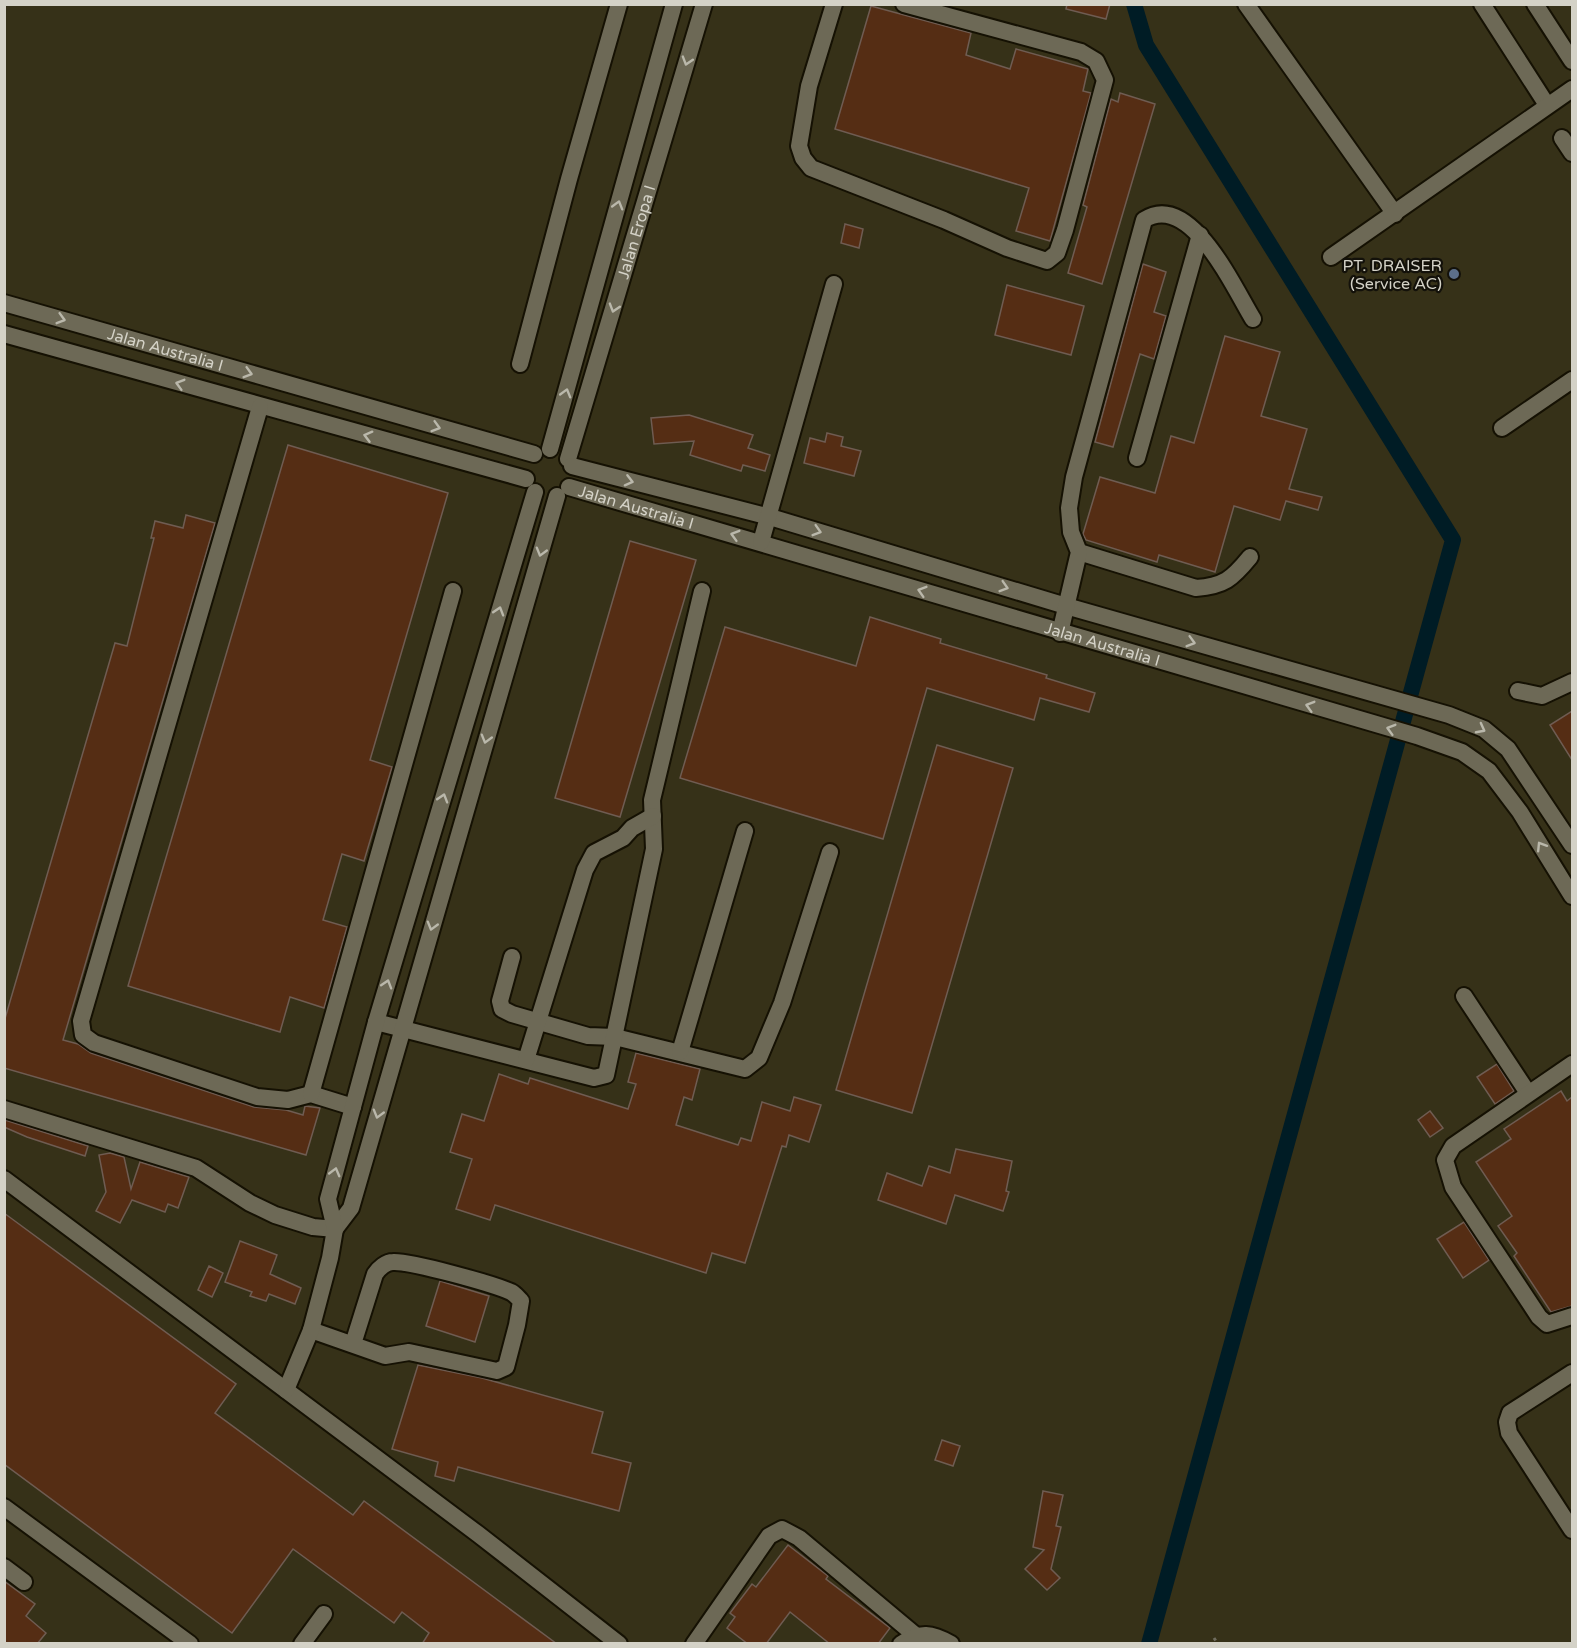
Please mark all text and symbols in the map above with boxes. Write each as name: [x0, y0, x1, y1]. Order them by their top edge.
one-way arrow: [682, 55, 694, 65]
street label: Jalan Eropa I: [613, 183, 660, 282]
one-way arrow: [611, 200, 624, 210]
place label: PT. DRAISER (Service AC): [1343, 256, 1442, 294]
marker: PT. DRAISER (Service AC): [1447, 267, 1461, 281]
one-way arrow: [609, 302, 621, 313]
one-way arrow: [55, 312, 66, 324]
street label: Jalan Australia I: [105, 324, 225, 376]
one-way arrow: [242, 366, 253, 378]
one-way arrow: [175, 379, 185, 392]
one-way arrow: [559, 388, 571, 398]
one-way arrow: [430, 420, 440, 432]
one-way arrow: [363, 431, 373, 444]
one-way arrow: [623, 474, 634, 486]
street label: Jalan Australia I: [576, 481, 696, 534]
one-way arrow: [811, 524, 822, 536]
one-way arrow: [730, 530, 741, 542]
one-way arrow: [536, 546, 548, 557]
one-way arrow: [998, 580, 1009, 592]
one-way arrow: [917, 586, 927, 598]
one-way arrow: [492, 606, 504, 617]
street label: Jalan Australia I: [1042, 618, 1162, 671]
one-way arrow: [1185, 635, 1196, 647]
one-way arrow: [1305, 701, 1316, 713]
one-way arrow: [1475, 722, 1485, 733]
one-way arrow: [1386, 724, 1397, 736]
one-way arrow: [481, 733, 493, 744]
one-way arrow: [436, 793, 448, 804]
one-way arrow: [1537, 842, 1549, 852]
one-way arrow: [427, 920, 439, 931]
one-way arrow: [380, 979, 392, 990]
one-way arrow: [373, 1108, 385, 1118]
one-way arrow: [328, 1167, 340, 1178]

